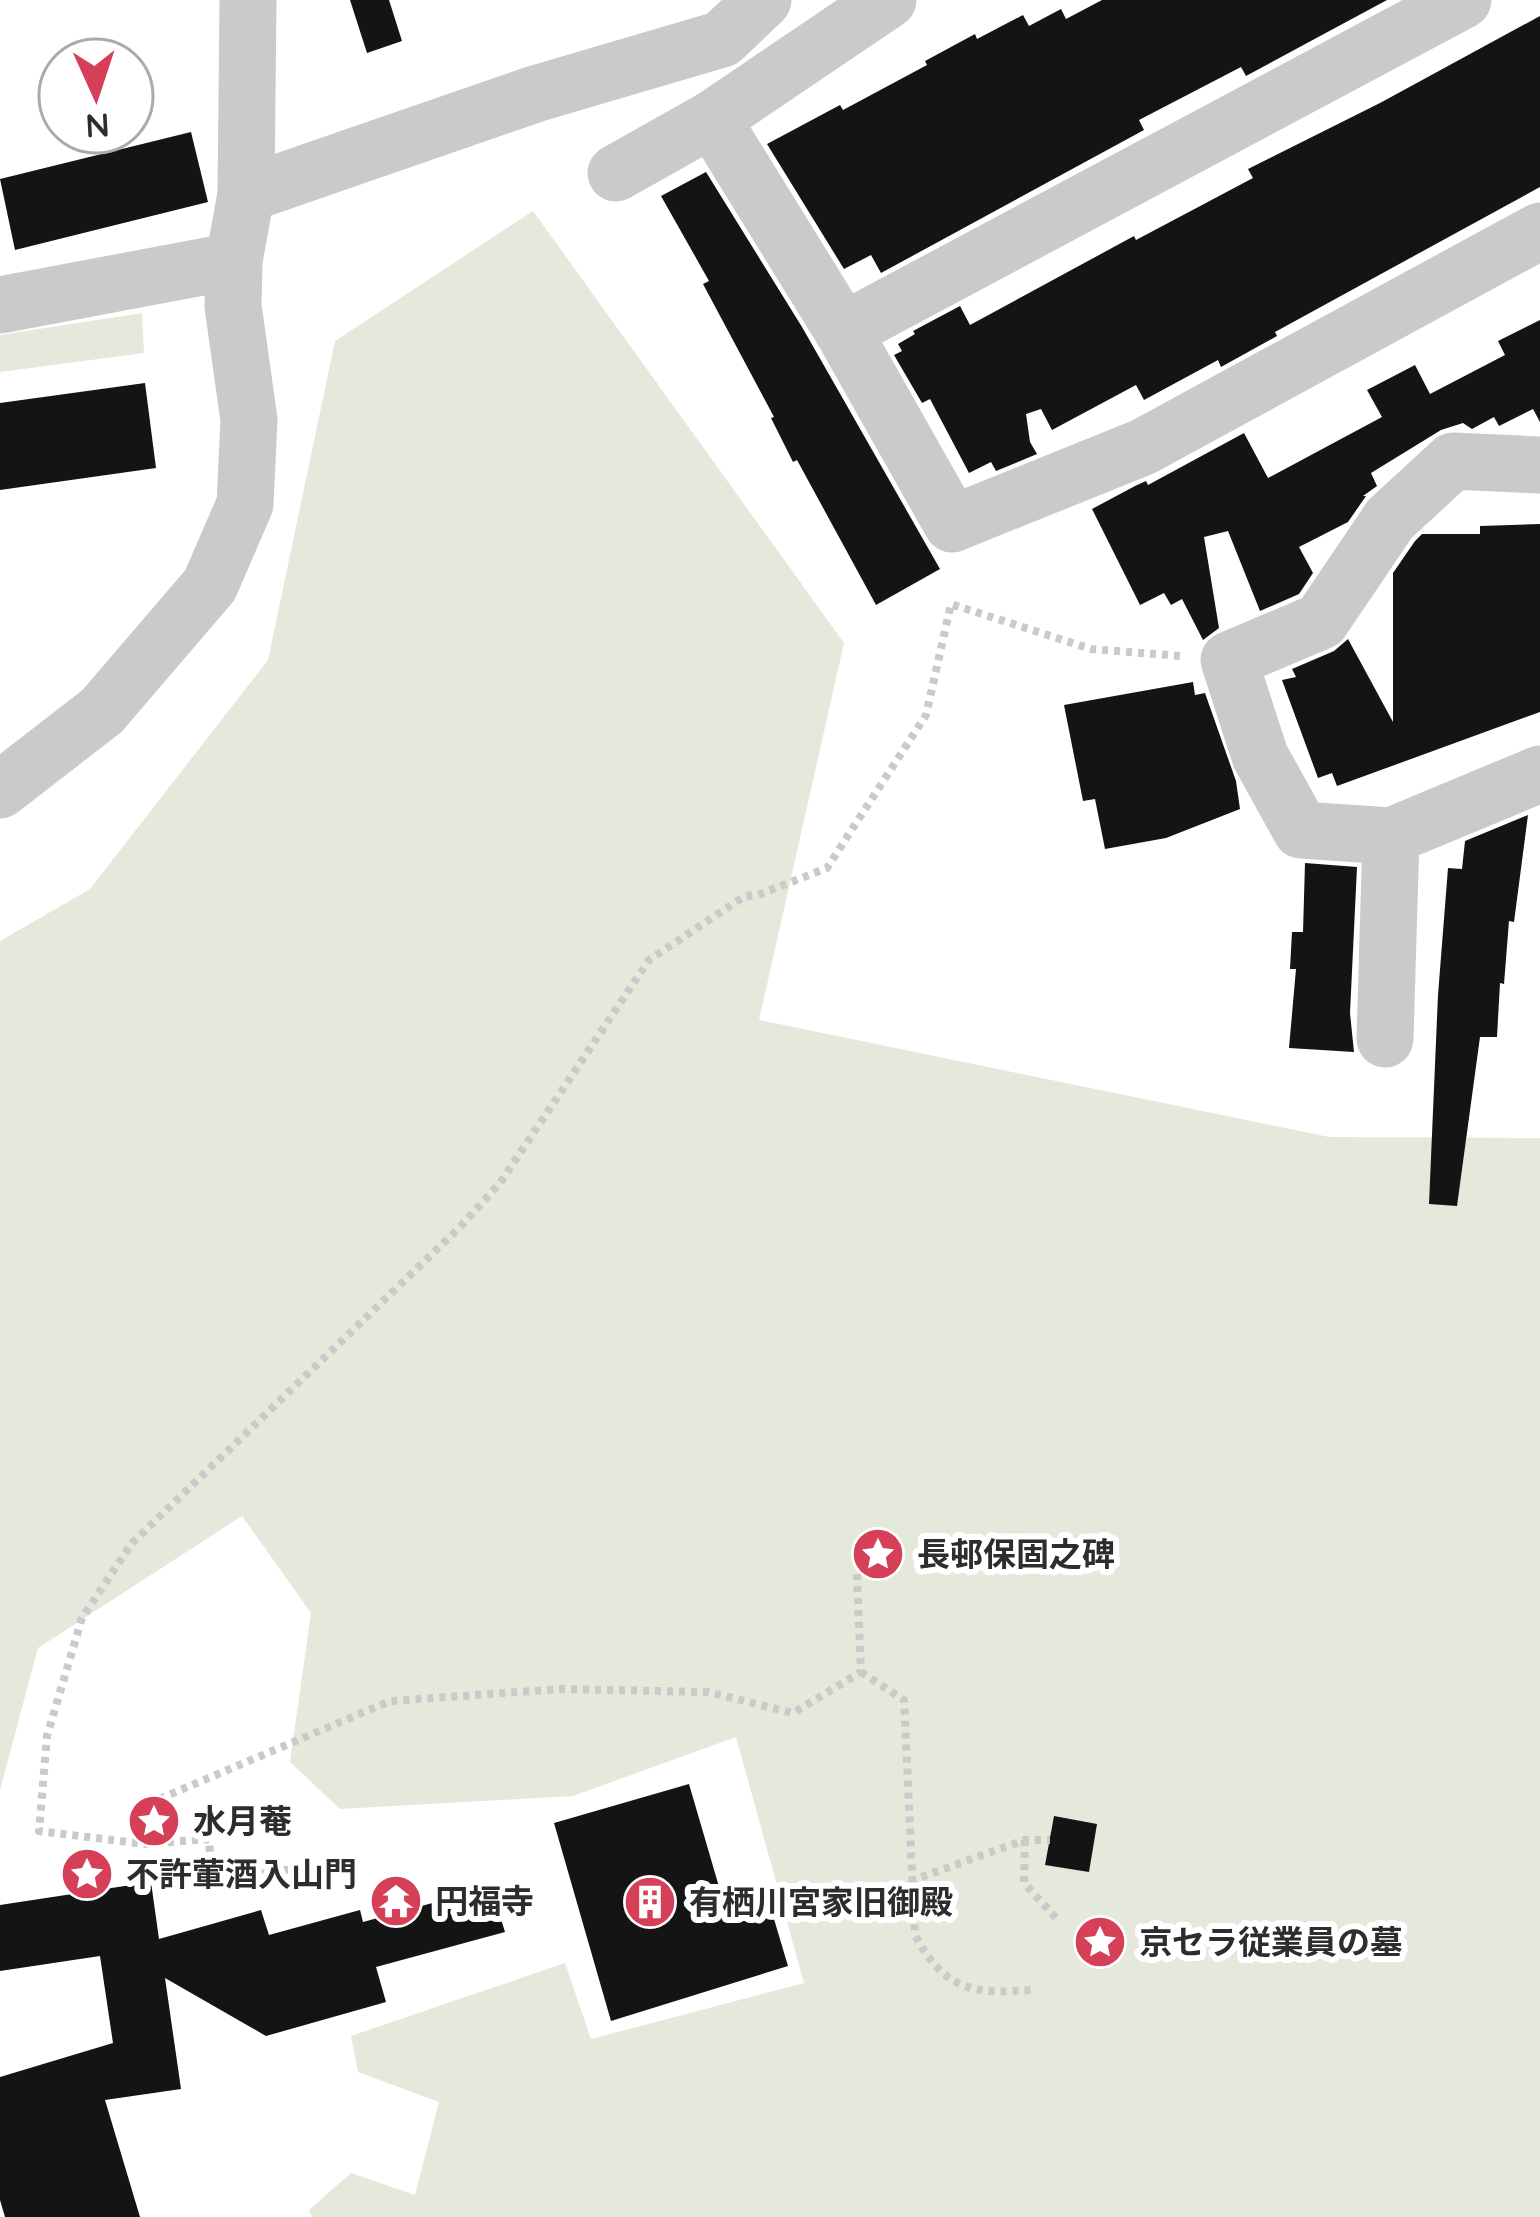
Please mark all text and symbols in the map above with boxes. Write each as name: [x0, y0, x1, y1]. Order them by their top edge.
north arrow: [36, 36, 156, 156]
text: N: [84, 105, 111, 148]
place icon: 長邨保固之碑: [850, 1526, 906, 1582]
place label: 長邨保固之碑: [917, 1533, 1115, 1574]
place icon: 水月菴: [126, 1793, 182, 1849]
place label: 水月菴: [193, 1800, 292, 1841]
place icon: 不許葷酒入山門: [59, 1846, 115, 1902]
place label: 不許葷酒入山門: [126, 1853, 357, 1894]
temple icon: 円福寺: [368, 1873, 424, 1929]
building icon: 有栖川宮家旧御殿: [622, 1874, 678, 1930]
place label: 円福寺: [435, 1880, 534, 1921]
place label: 有栖川宮家旧御殿: [689, 1881, 953, 1922]
place icon: 京セラ従業員の墓: [1072, 1914, 1128, 1970]
place label: 京セラ従業員の墓: [1139, 1921, 1403, 1962]

